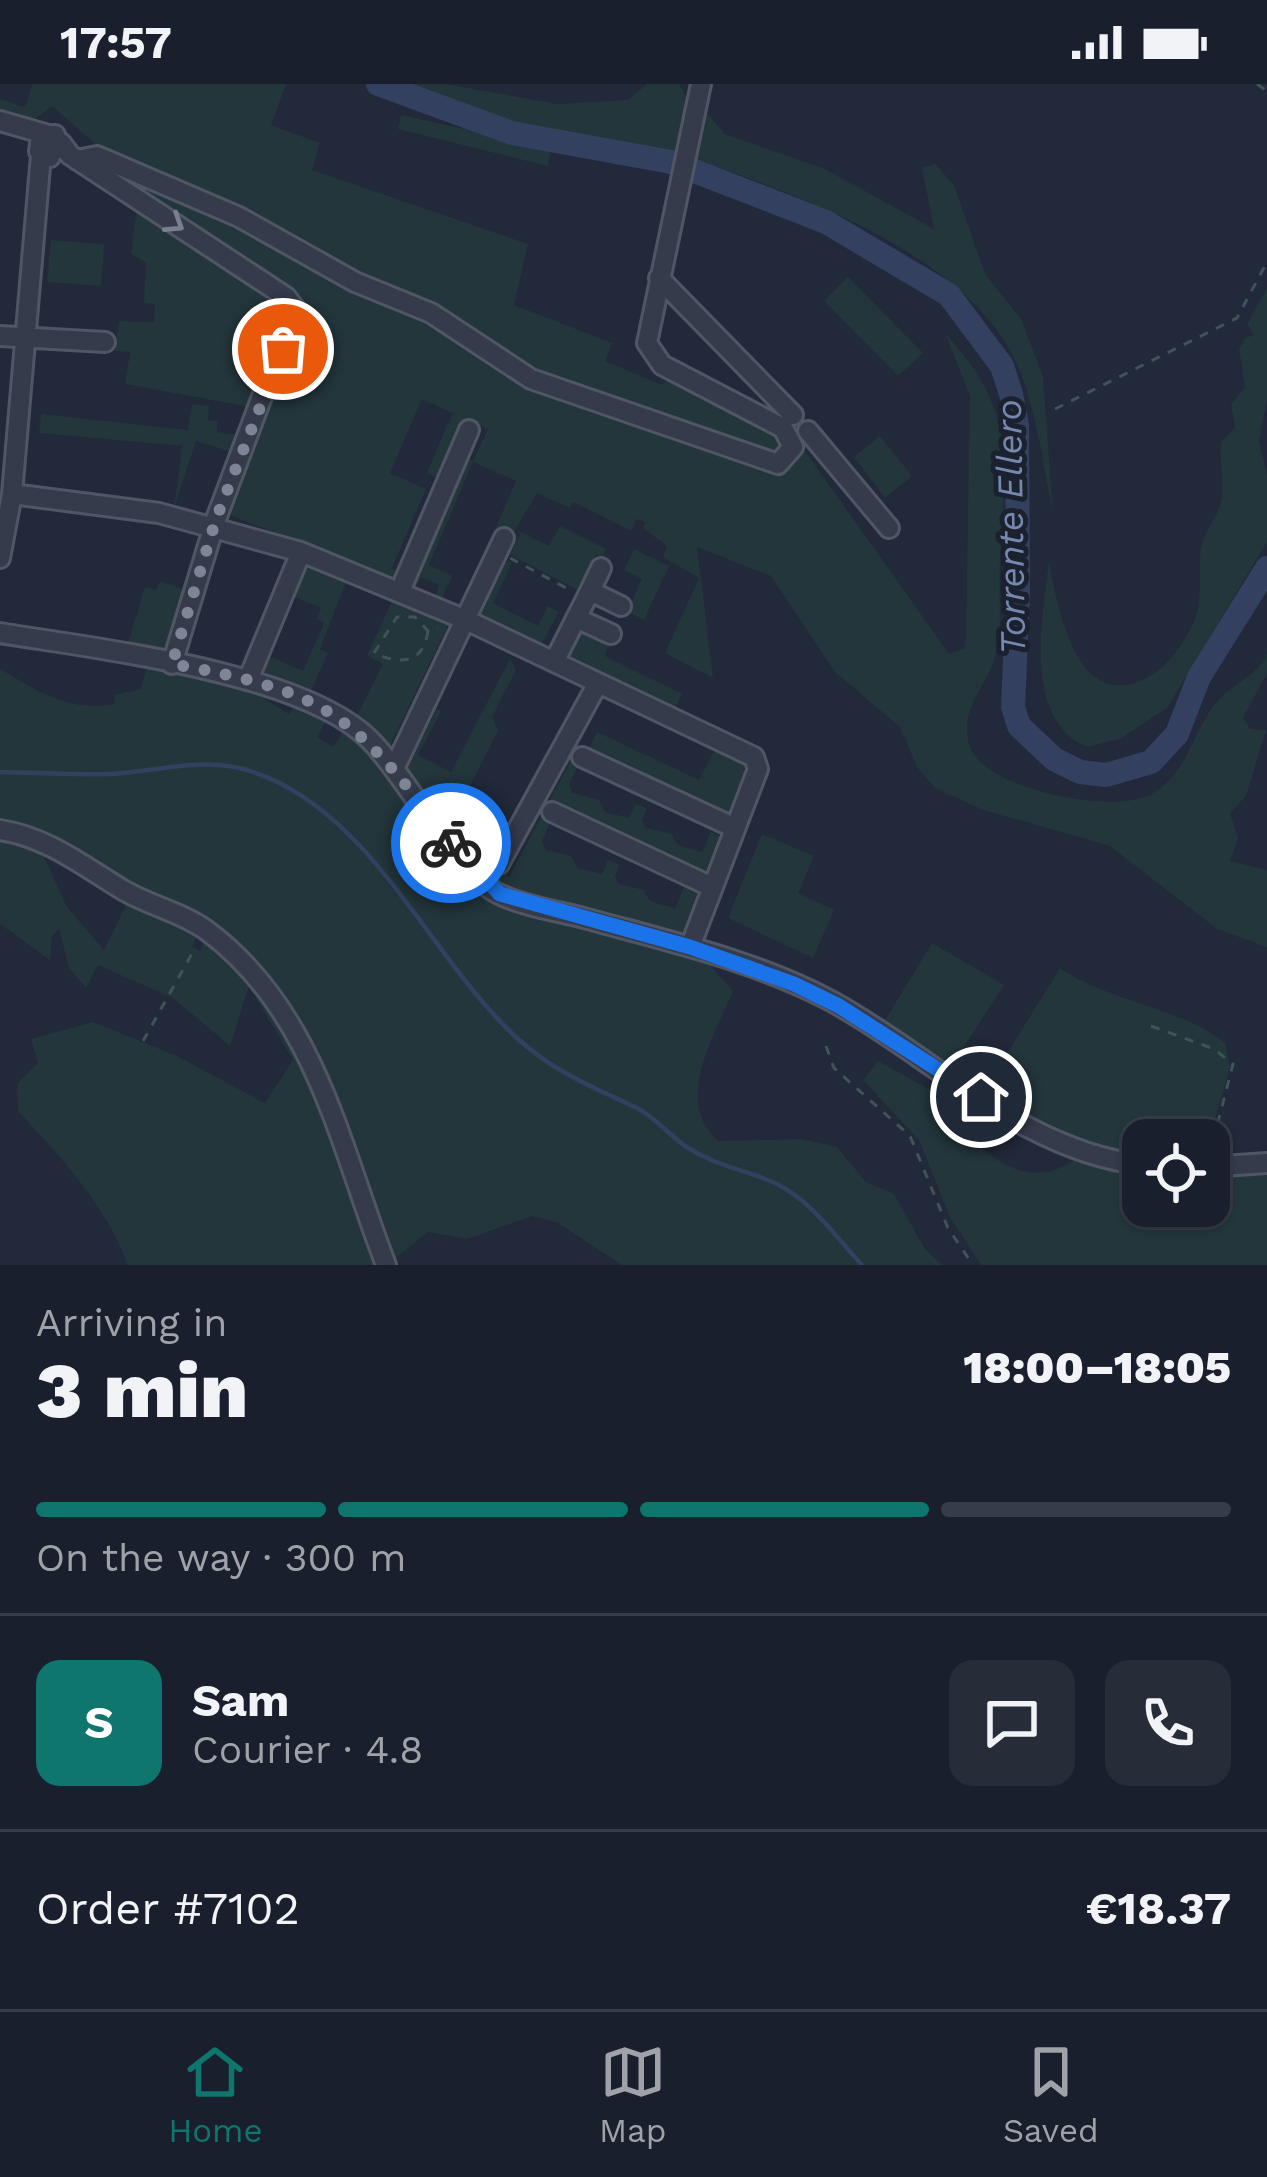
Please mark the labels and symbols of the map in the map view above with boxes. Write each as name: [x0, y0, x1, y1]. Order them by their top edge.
one-way arrow: [162, 210, 184, 232]
pin: [232, 298, 334, 400]
water label: Torrente Ellero: [988, 399, 1034, 655]
courier: [391, 783, 511, 903]
pin: [930, 1046, 1032, 1148]

